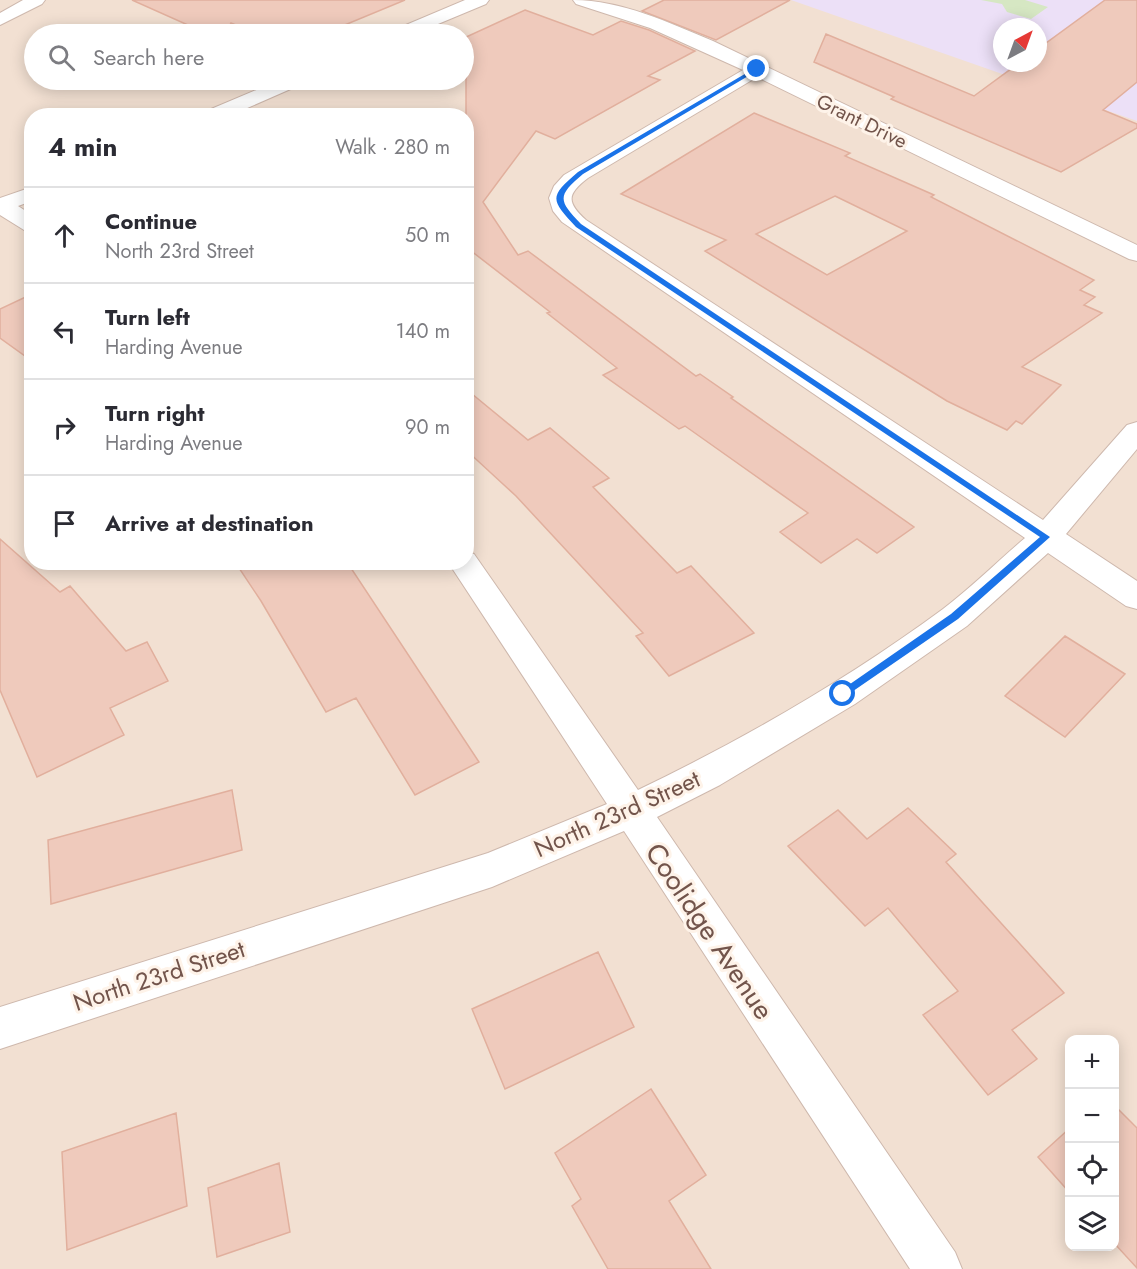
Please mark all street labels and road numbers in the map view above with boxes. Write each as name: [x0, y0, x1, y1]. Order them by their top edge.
street label: Grant Drive: [811, 87, 912, 156]
street label: North 23rd Street: [528, 761, 706, 866]
street label: Coolidge Avenue: [635, 835, 784, 1028]
street label: North 23rd Street: [68, 931, 249, 1020]

